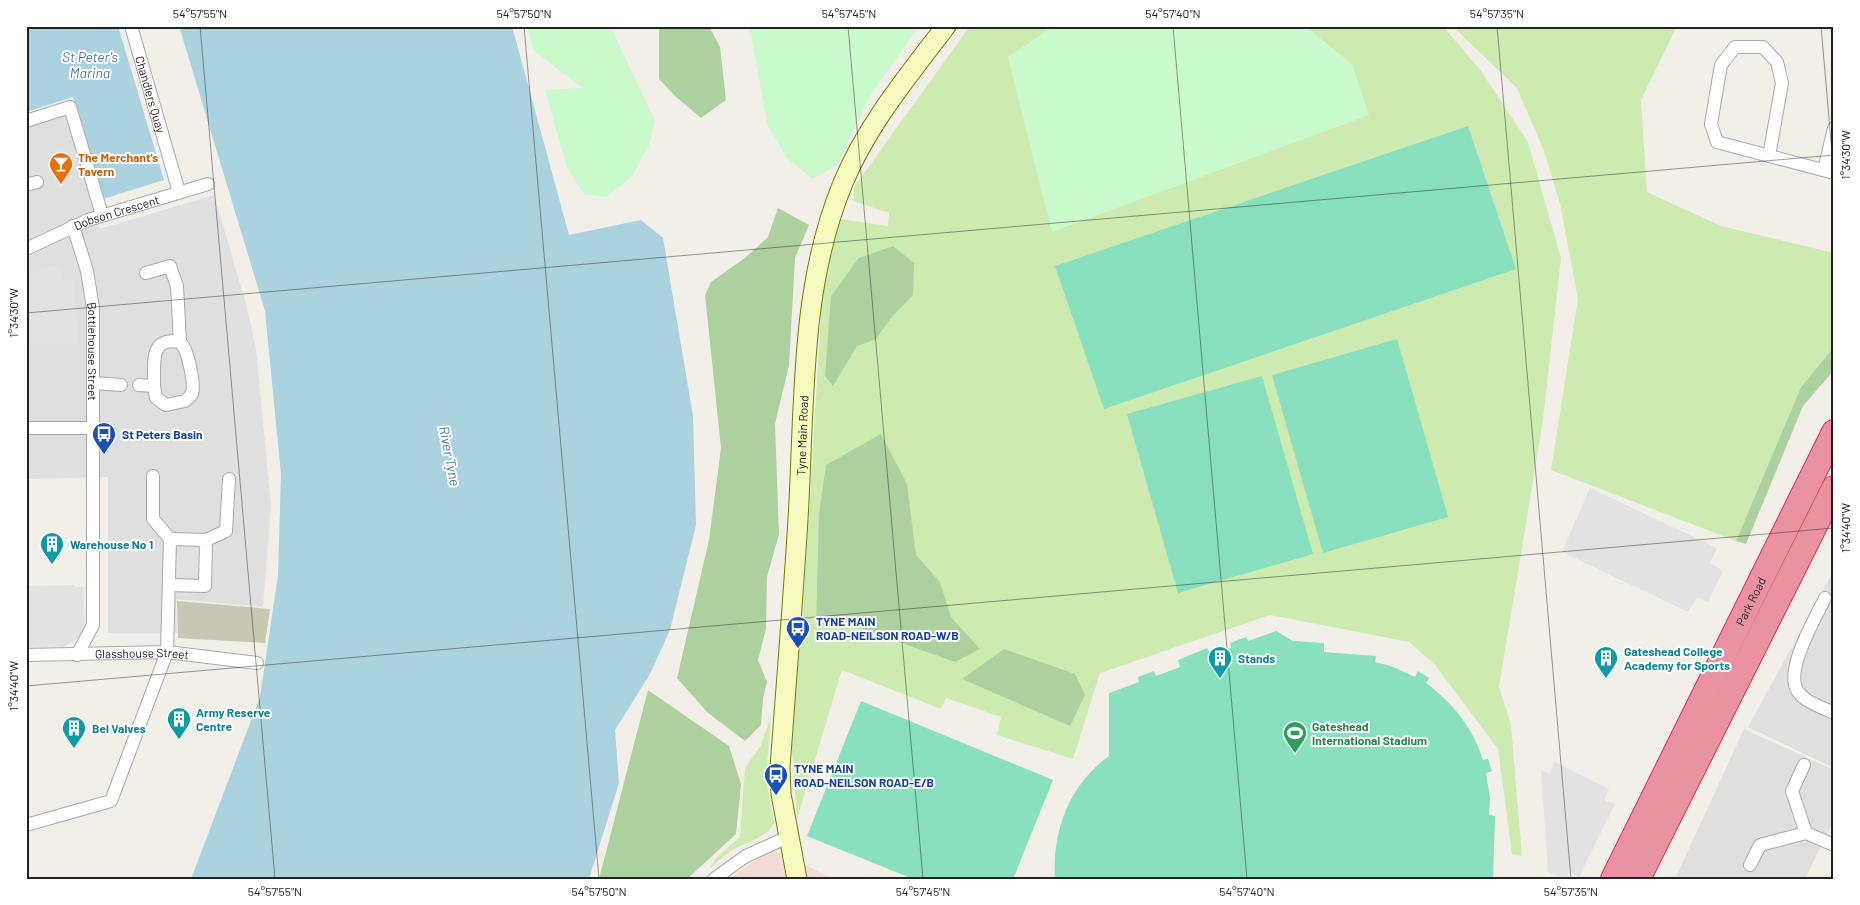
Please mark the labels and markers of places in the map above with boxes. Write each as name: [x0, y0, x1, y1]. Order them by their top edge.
place label: The Merchant's Tavern: [78, 150, 158, 178]
bar icon: The Merchant's Tavern: [48, 151, 74, 185]
bus stop icon: St Peters Basin: [91, 421, 117, 455]
place label: St Peters Basin: [122, 427, 203, 441]
building icon: Warehouse No 1: [39, 531, 65, 565]
place label: Warehouse No 1: [70, 537, 153, 551]
place label: TYNE MAIN ROAD-NEILSON ROAD-W/B: [816, 614, 959, 642]
bus stop icon: TYNE MAIN ROAD-NEILSON ROAD-W/B: [785, 615, 811, 649]
place label: Gateshead College Academy for Sports: [1624, 644, 1730, 672]
building icon: Stands: [1207, 645, 1233, 679]
building icon: Gateshead College Academy for Sports: [1593, 645, 1619, 679]
place label: Stands: [1238, 651, 1275, 665]
place label: Army Reserve Centre: [196, 705, 271, 733]
building icon: Army Reserve Centre: [166, 706, 192, 740]
building icon: Bel Valves: [61, 715, 87, 749]
place label: Gateshead International Stadium: [1312, 719, 1427, 747]
sports icon: Gateshead International Stadium: [1282, 720, 1308, 754]
place label: Bel Valves: [92, 721, 146, 735]
place label: TYNE MAIN ROAD-NEILSON ROAD-E/B: [794, 761, 934, 789]
bus stop icon: TYNE MAIN ROAD-NEILSON ROAD-E/B: [763, 762, 789, 796]

